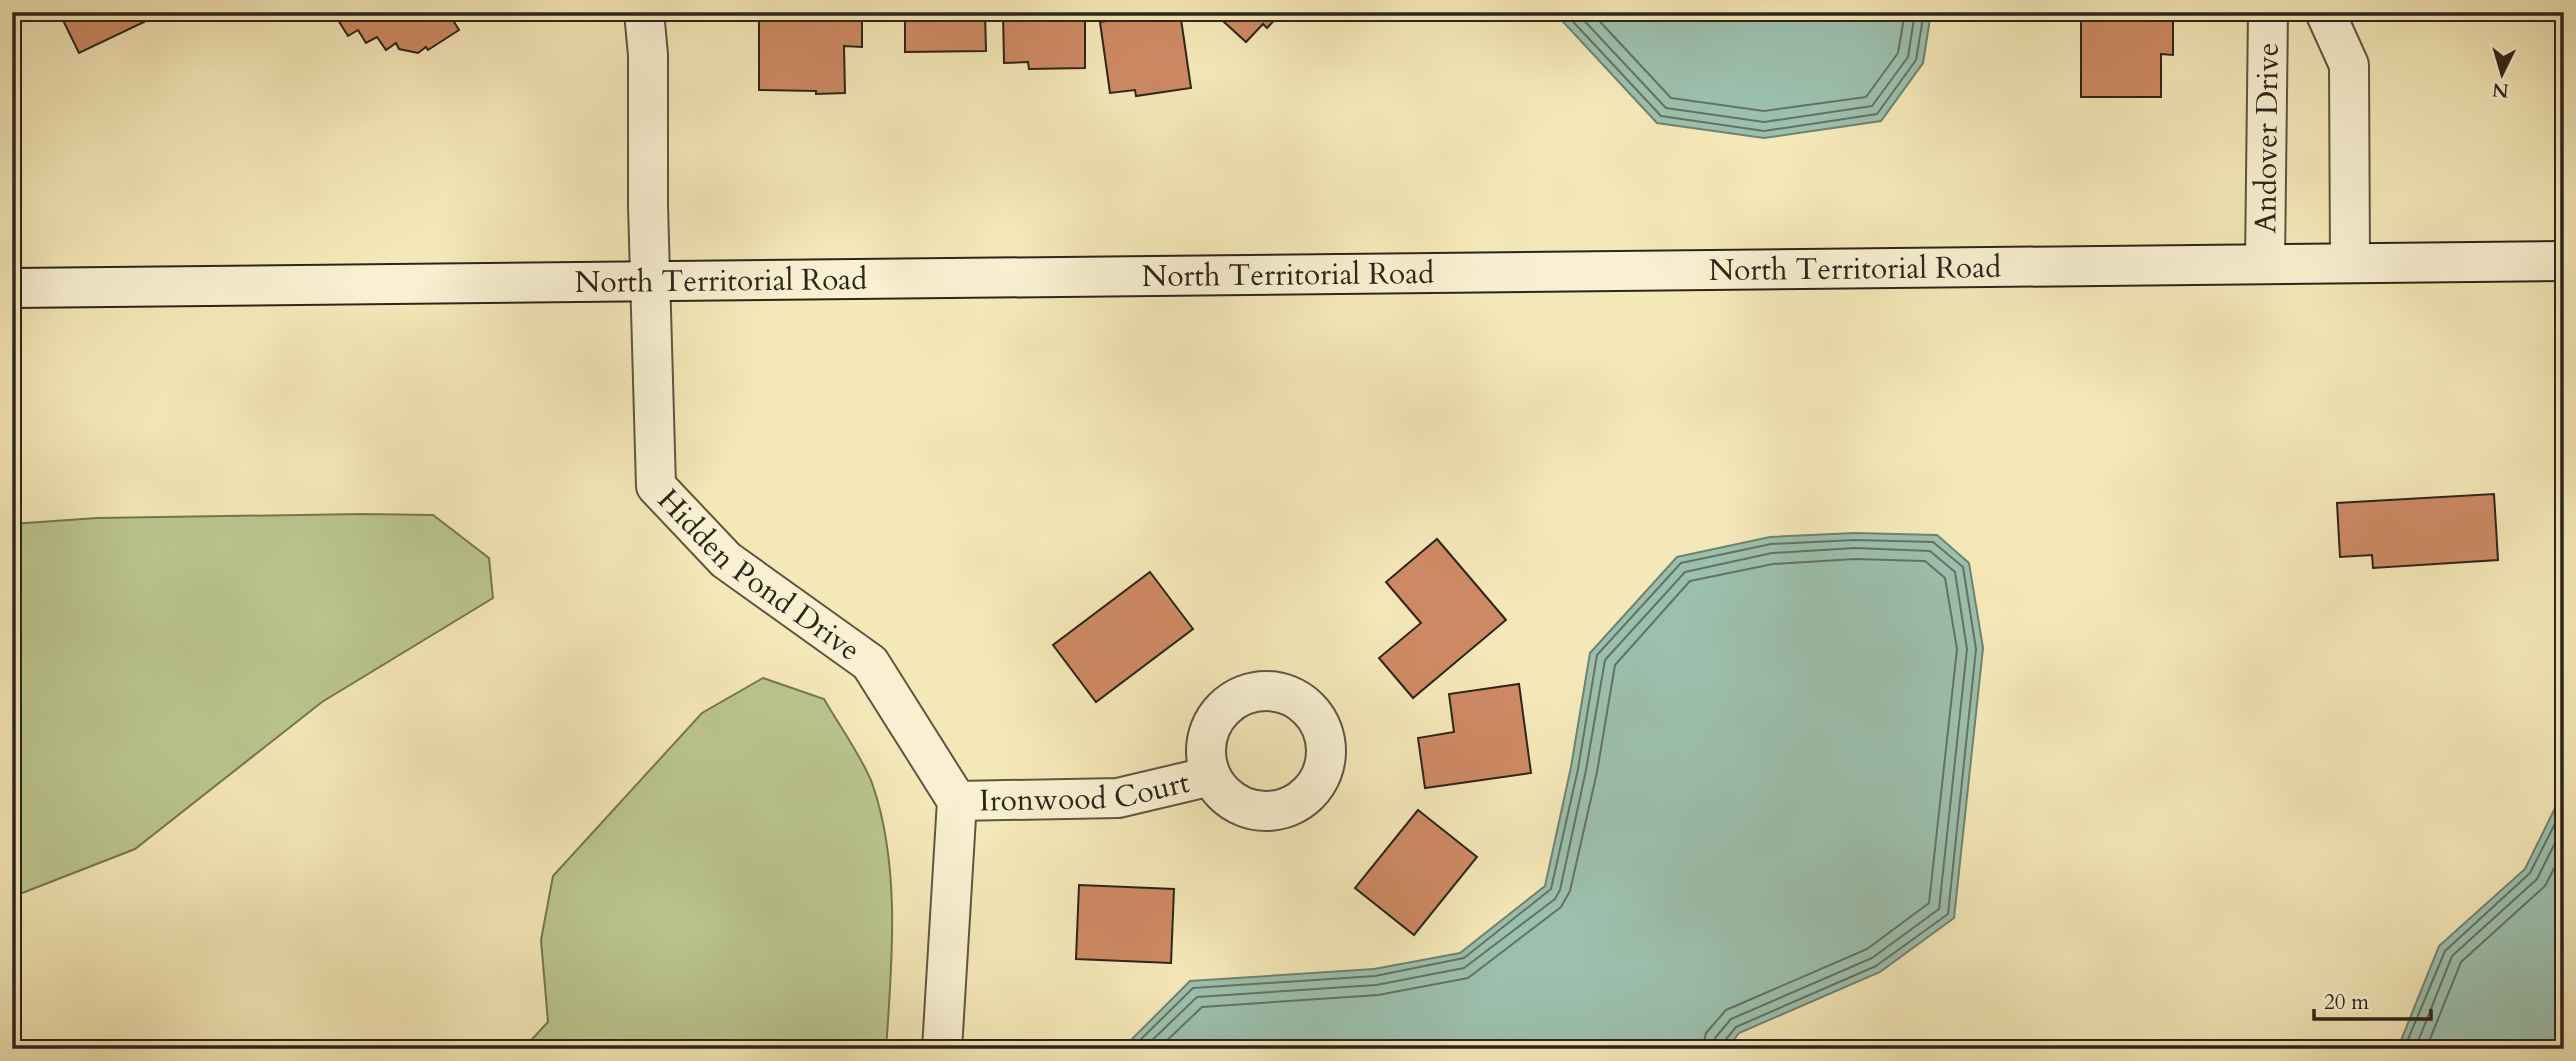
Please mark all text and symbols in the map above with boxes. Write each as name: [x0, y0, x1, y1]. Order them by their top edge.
north arrow: [2468, 38, 2538, 108]
street label: Andover Drive: [2245, 42, 2289, 234]
text: N: [2491, 76, 2510, 104]
street label: North Territorial Road: [1708, 247, 2001, 291]
street label: North Territorial Road: [1141, 253, 1434, 297]
street label: North Territorial Road: [575, 259, 867, 303]
street label: Hidden Pond Drive: [648, 480, 868, 671]
street label: Ironwood Court: [979, 762, 1194, 822]
scale bar: [2314, 977, 2431, 1021]
text: 20 m: [2324, 988, 2369, 1017]

